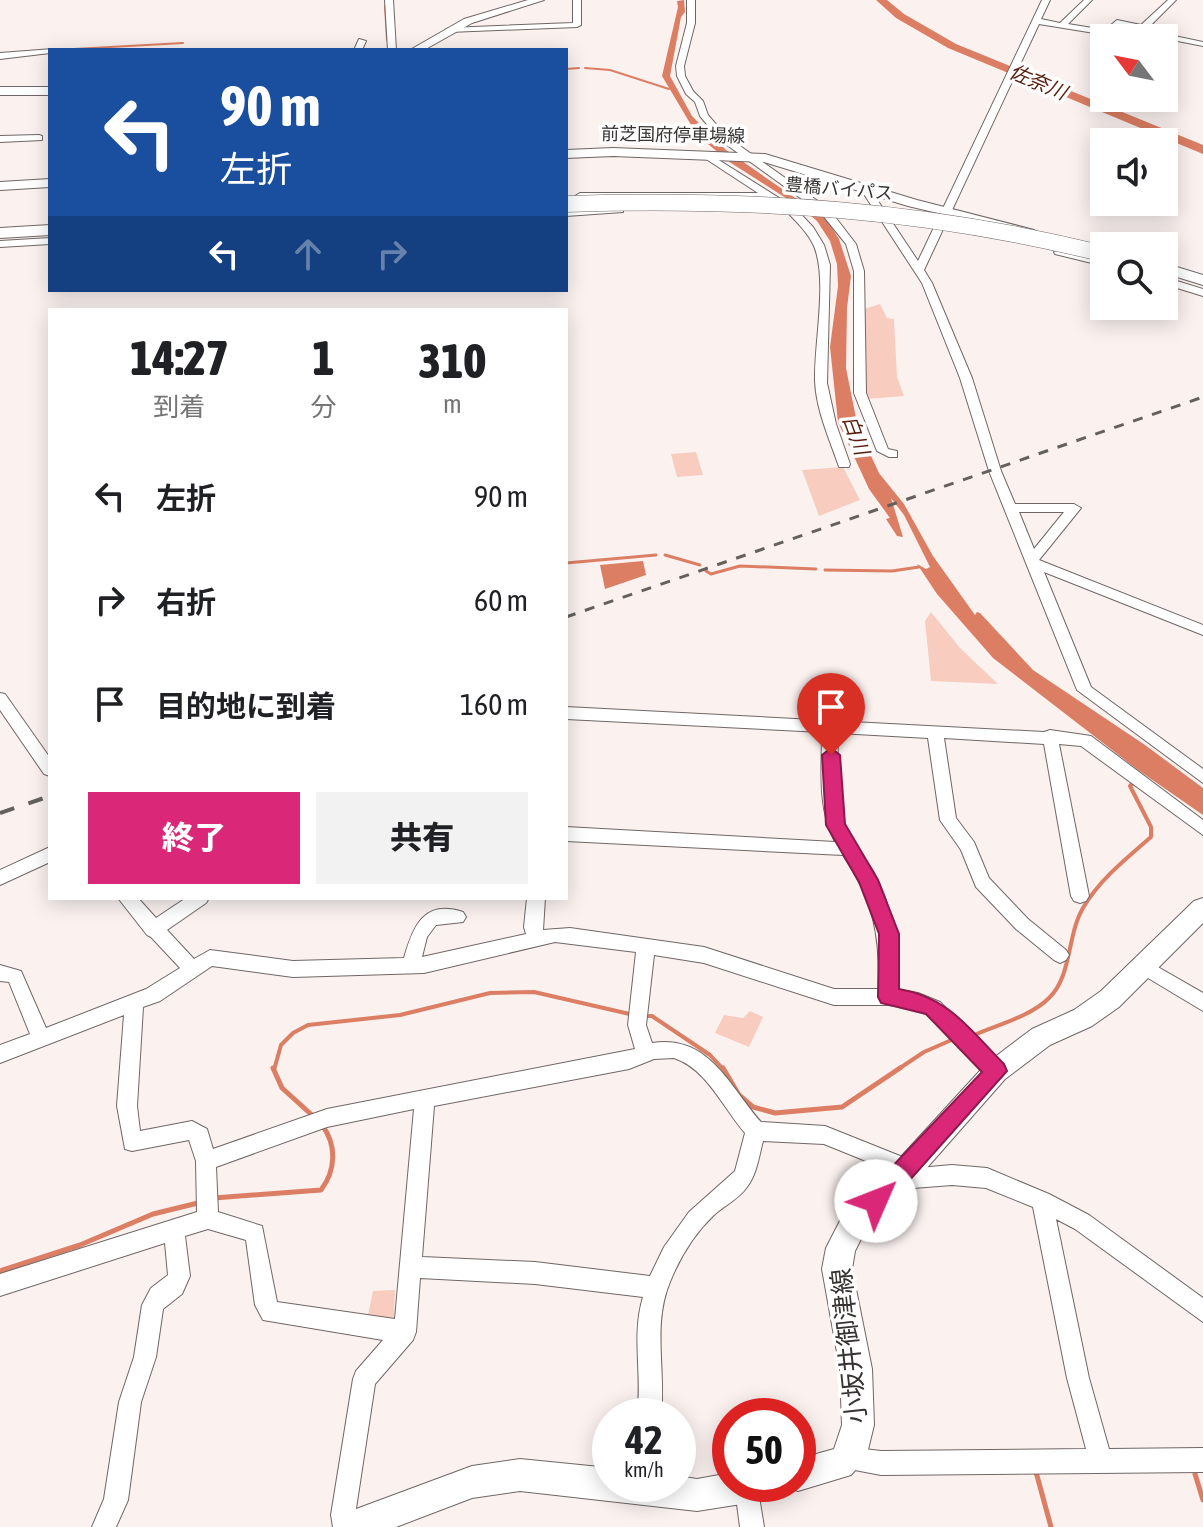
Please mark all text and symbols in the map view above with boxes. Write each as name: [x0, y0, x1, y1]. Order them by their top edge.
north arrow: [1090, 24, 1178, 112]
map controls: [1090, 24, 1178, 320]
water label: 佐奈川: [1006, 59, 1072, 105]
text: 90 m: [220, 74, 321, 138]
icon: left: [88, 80, 192, 184]
street label: 前芝国府停車場線: [601, 123, 745, 146]
button: sound: [1090, 128, 1178, 216]
text: 左折: [220, 148, 292, 190]
street label: 豊橋バイパス: [785, 173, 894, 204]
icon: left: [202, 232, 246, 276]
icon: ahead: [286, 232, 330, 276]
icon: right: [370, 232, 414, 276]
button: search: [1090, 232, 1178, 320]
text: 14:27: [130, 330, 229, 385]
text: 1: [312, 330, 335, 385]
text: 310: [418, 333, 486, 388]
text: m: [443, 389, 462, 419]
text: 到着: [153, 392, 205, 422]
text: 分: [311, 392, 337, 422]
water label: 白川: [839, 412, 875, 459]
icon: left: [88, 474, 132, 518]
text: 90 m: [474, 479, 528, 513]
text: 左折: [156, 481, 216, 515]
icon: right: [88, 578, 132, 622]
text: 60 m: [474, 583, 528, 617]
text: 右折: [156, 585, 216, 619]
pin: [797, 673, 865, 755]
icon: arrive: [88, 682, 132, 726]
icon: arrive: [809, 685, 853, 729]
text: 160 m: [460, 687, 528, 721]
text: 目的地に到着: [156, 689, 336, 723]
button: 終了: [88, 792, 300, 884]
button: 共有: [316, 792, 528, 884]
position arrow: [834, 1159, 918, 1243]
street label: 小坂井御津線: [826, 1267, 872, 1425]
speed limit sign: 50: [712, 1398, 816, 1502]
text: 42: [625, 1417, 663, 1462]
text: km/h: [624, 1458, 664, 1481]

